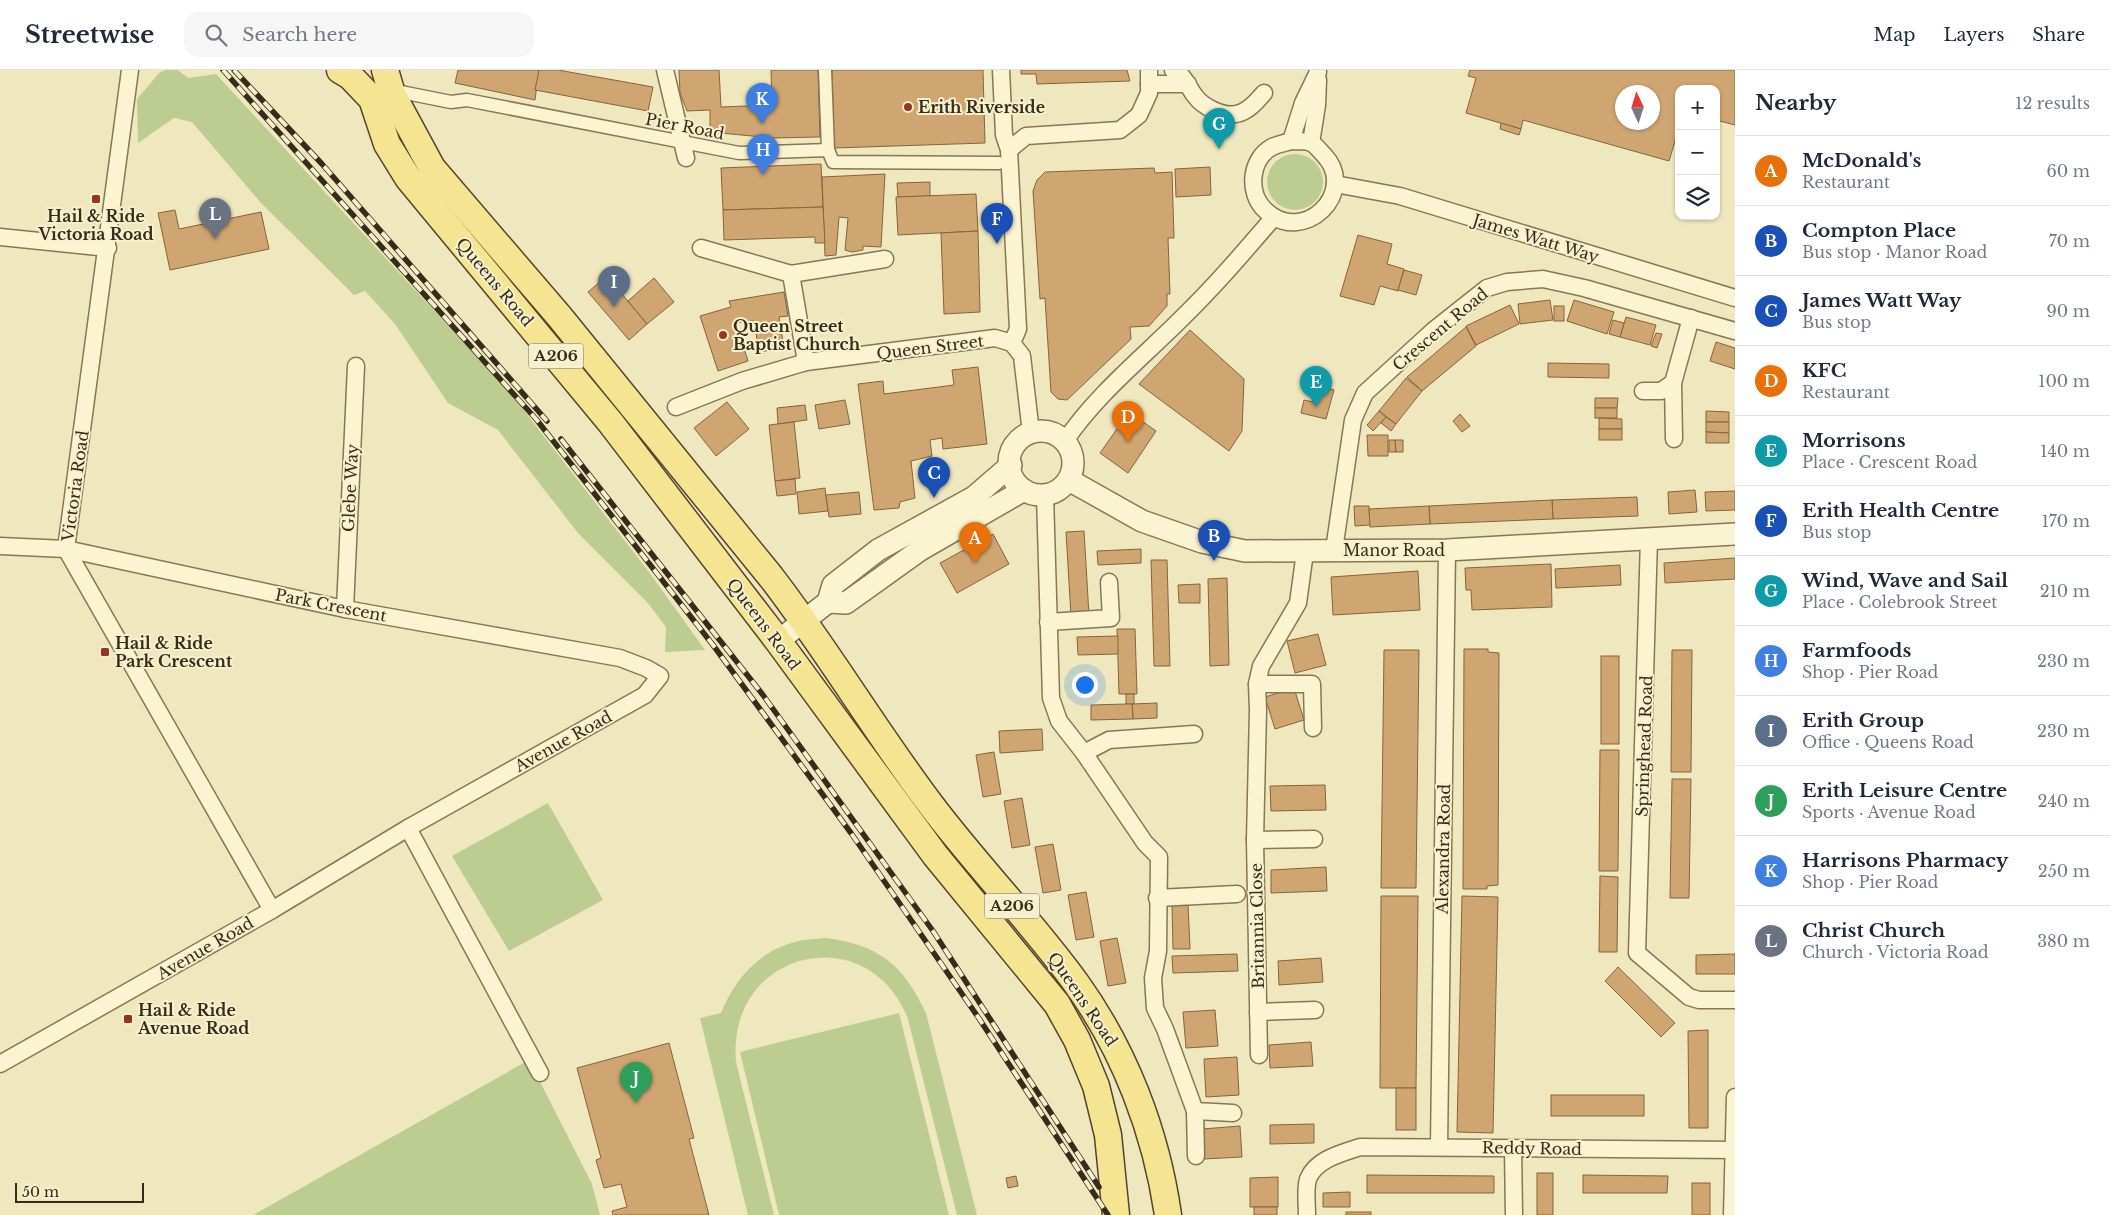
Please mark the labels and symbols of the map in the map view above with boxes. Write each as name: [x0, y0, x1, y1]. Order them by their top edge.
pin: K: [746, 83, 778, 124]
north arrow: [1615, 85, 1660, 130]
place label: Erith Riverside: [918, 97, 1045, 117]
marker: Erith Riverside: [902, 101, 914, 113]
pin: G: [1203, 108, 1235, 149]
street label: Pier Road: [644, 109, 726, 143]
pin: H: [747, 134, 779, 175]
marker: Hail & Ride Victoria Road: [90, 193, 102, 205]
pin: L: [199, 198, 231, 239]
pin: F: [981, 203, 1013, 244]
place label: Hail & Ride Victoria Road: [37, 206, 154, 244]
street label: James Watt Way: [1469, 209, 1602, 267]
street label: Queens Road: [452, 234, 538, 331]
pin: I: [598, 266, 630, 307]
street label: Crescent Road: [1388, 283, 1492, 375]
place label: Queen Street Baptist Church: [733, 316, 861, 354]
marker: Queen Street Baptist Church: [717, 329, 729, 341]
street label: Queen Street: [875, 330, 985, 364]
road number: A206: [528, 344, 584, 368]
pin: E: [1300, 366, 1332, 407]
pin: D: [1112, 401, 1144, 442]
street label: Victoria Road: [57, 429, 93, 544]
street label: Glebe Way: [338, 443, 362, 532]
pin: C: [918, 457, 950, 498]
pin: B: [1198, 520, 1230, 561]
pin: A: [959, 522, 991, 563]
street label: Manor Road: [1343, 540, 1445, 560]
street label: Queens Road: [723, 574, 805, 674]
street label: Park Crescent: [274, 584, 388, 626]
place label: Hail & Ride Park Crescent: [115, 633, 233, 671]
marker: Hail & Ride Park Crescent: [99, 646, 111, 658]
your location: [1072, 672, 1098, 698]
street label: Springhead Road: [1632, 675, 1656, 817]
street label: Avenue Road: [510, 706, 615, 776]
street label: Alexandra Road: [1432, 783, 1454, 915]
street label: Britannia Close: [1246, 863, 1268, 989]
road number: A206: [984, 894, 1040, 918]
street label: Avenue Road: [152, 912, 257, 984]
street label: Queens Road: [1044, 948, 1122, 1050]
place label: Hail & Ride Avenue Road: [137, 1000, 249, 1038]
marker: Hail & Ride Avenue Road: [122, 1013, 134, 1025]
pin: J: [620, 1062, 652, 1103]
street label: Reddy Road: [1482, 1137, 1582, 1159]
scale bar: [15, 1180, 144, 1203]

